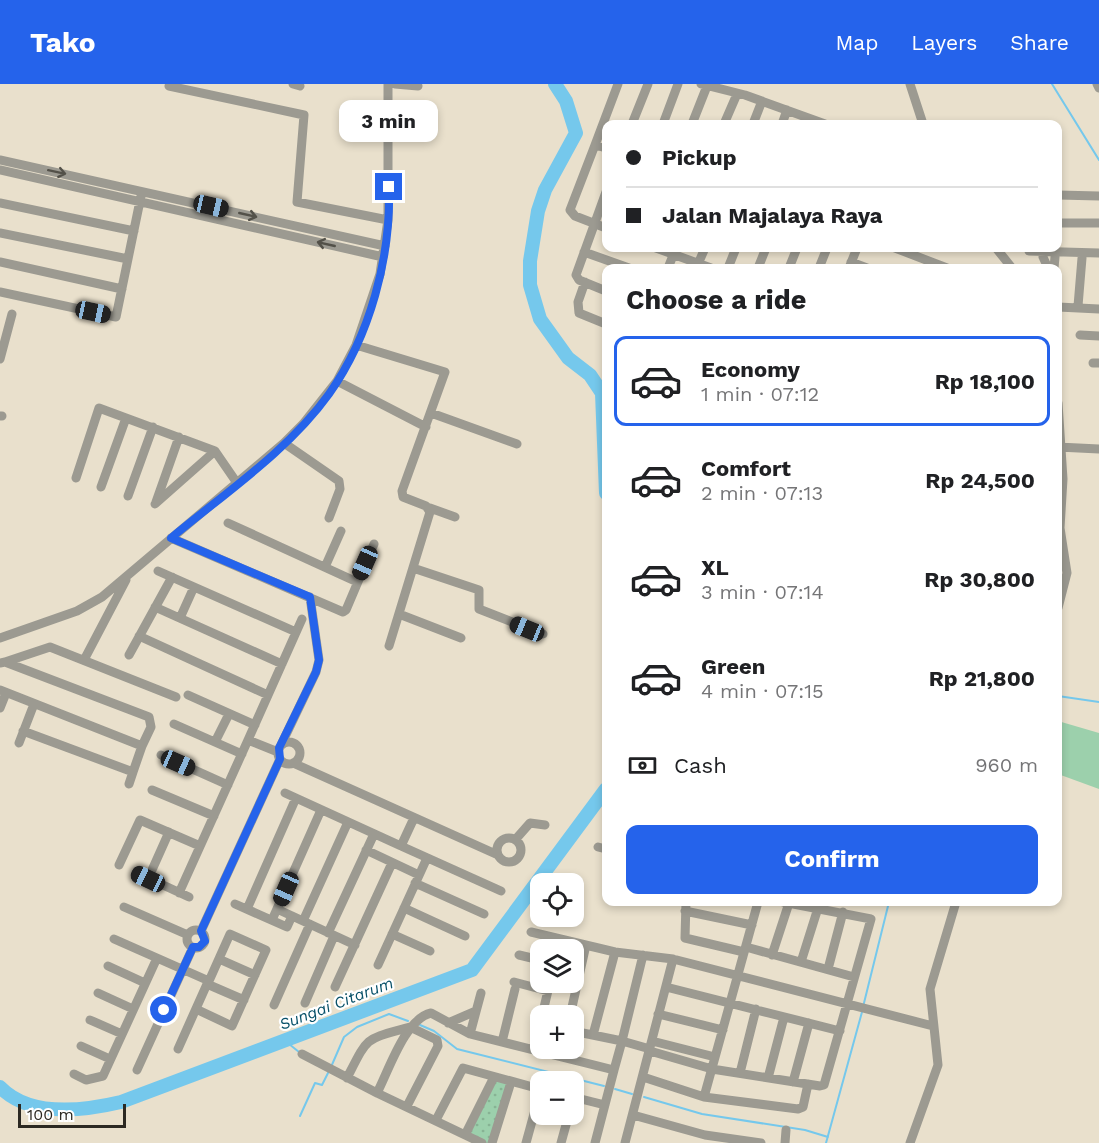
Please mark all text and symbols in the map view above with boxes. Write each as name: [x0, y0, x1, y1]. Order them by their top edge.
text: Tako: [30, 26, 95, 59]
text: Map: [835, 30, 878, 55]
text: Layers: [911, 30, 977, 55]
text: Share: [1010, 30, 1069, 55]
callout: 3 min: [340, 100, 438, 142]
text: 3 min: [361, 109, 416, 133]
text: Pickup: [662, 145, 737, 170]
one-way arrow: [47, 167, 67, 178]
route end: [375, 173, 402, 200]
car: [191, 193, 231, 219]
text: Jalan Majalaya Raya: [662, 203, 883, 228]
one-way arrow: [238, 209, 257, 221]
one-way arrow: [317, 238, 336, 250]
text: Choose a ride: [626, 284, 806, 316]
car: [74, 299, 112, 325]
icon: car: [629, 354, 683, 408]
text: Economy: [701, 357, 800, 382]
text: Rp 18,100: [935, 369, 1035, 394]
text: 1 min · 07:12: [701, 382, 819, 406]
icon: car: [629, 453, 683, 507]
text: Comfort: [701, 456, 791, 481]
text: Rp 24,500: [925, 468, 1035, 493]
text: 2 min · 07:13: [701, 481, 823, 505]
car: [349, 543, 381, 583]
icon: car: [629, 552, 683, 606]
text: XL: [701, 555, 729, 580]
text: Rp 30,800: [924, 567, 1035, 592]
text: 3 min · 07:14: [701, 580, 824, 604]
car: [507, 614, 547, 644]
icon: car: [629, 651, 683, 705]
text: Green: [701, 654, 765, 679]
text: Rp 21,800: [929, 666, 1035, 691]
text: 4 min · 07:15: [701, 679, 824, 703]
car: [158, 747, 198, 779]
icon: cash: [626, 749, 659, 782]
text: Cash: [674, 753, 727, 778]
text: 960 m: [975, 753, 1038, 777]
button: Confirm: [626, 825, 1038, 894]
car: [128, 863, 168, 895]
car: [270, 869, 302, 909]
map controls: [530, 873, 584, 1125]
button: locate: [530, 873, 584, 927]
button: layers: [530, 939, 584, 993]
water label: Sungai Citarum: [277, 973, 396, 1034]
route start: [150, 996, 177, 1023]
button: +: [530, 1005, 584, 1059]
button: −: [530, 1071, 584, 1125]
scale bar: [18, 1101, 126, 1128]
text: 100 m: [27, 1105, 74, 1124]

